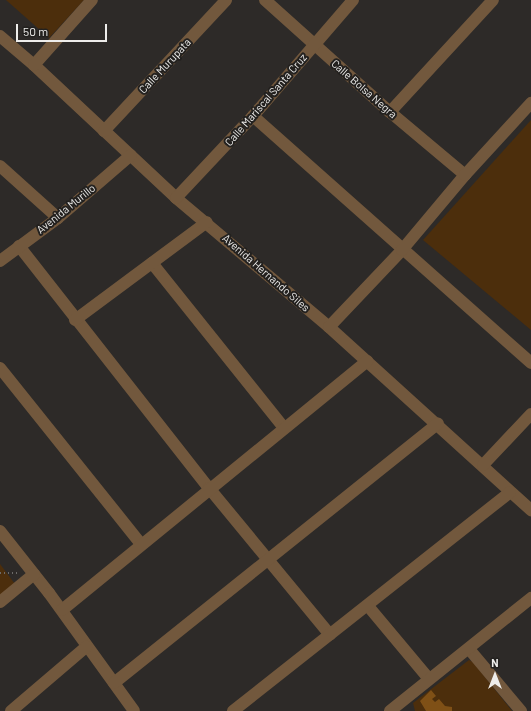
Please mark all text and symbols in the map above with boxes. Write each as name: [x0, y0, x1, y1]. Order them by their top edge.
scale bar: [18, 16, 109, 42]
text: 50 m: [23, 24, 48, 38]
street label: Calle Murupata: [136, 36, 194, 96]
street label: Calle Mariscal Santa Cruz: [222, 51, 310, 149]
street label: Calle Bolsa Negra: [328, 57, 400, 121]
street label: Avenida Murillo: [34, 181, 98, 237]
street label: Avenida Hernando Siles: [220, 232, 312, 314]
north arrow: [475, 655, 515, 695]
text: N: [491, 656, 499, 669]

